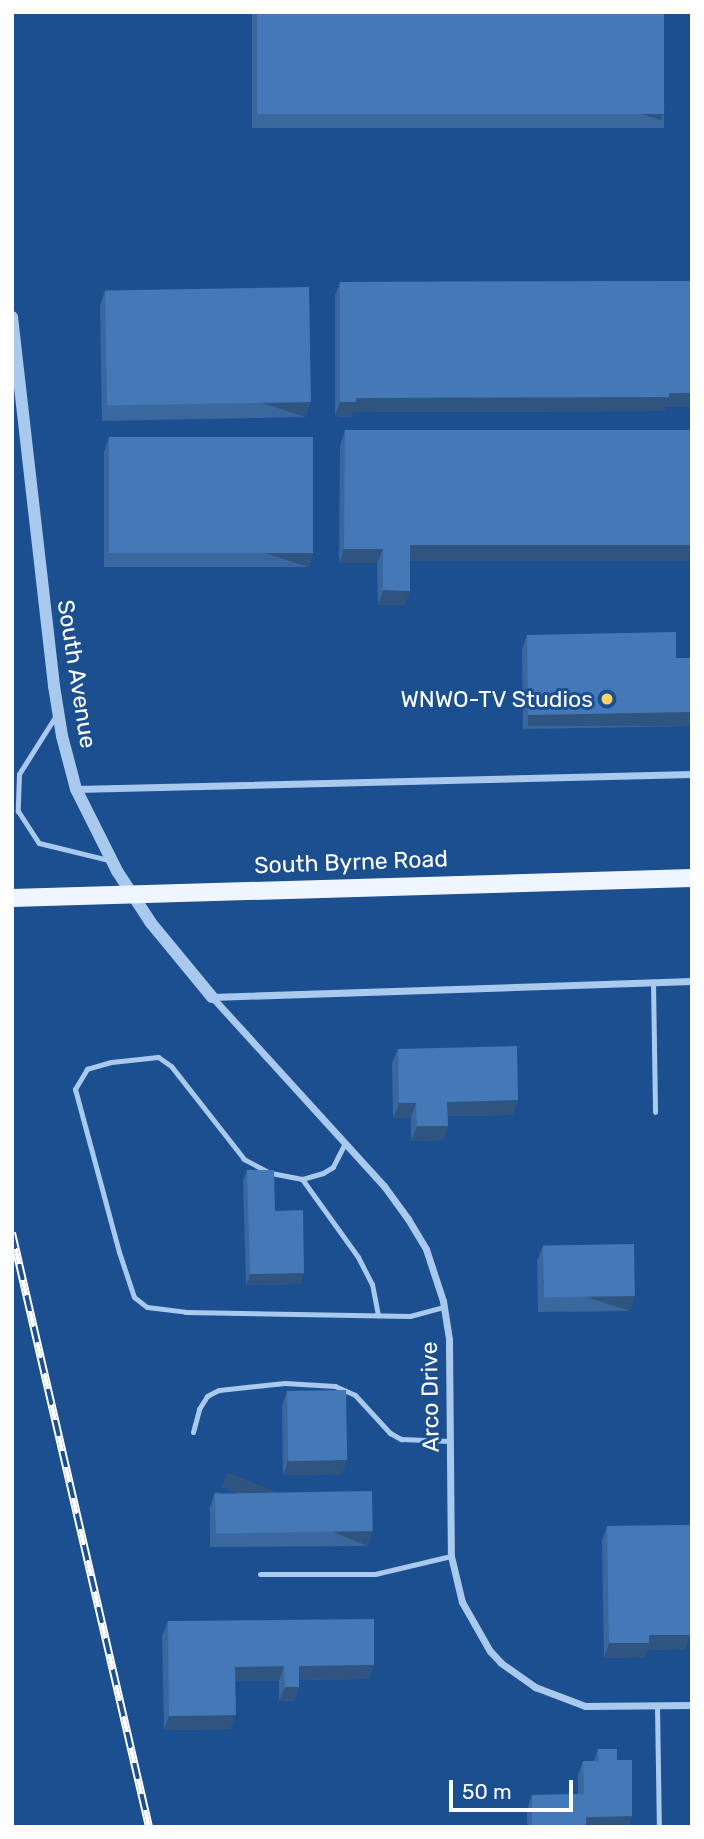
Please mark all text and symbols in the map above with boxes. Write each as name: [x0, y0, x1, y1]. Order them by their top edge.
street label: South Avenue: [52, 597, 102, 751]
place label: WNWO-TV Studios: [400, 685, 593, 713]
marker: WNWO-TV Studios: [599, 691, 615, 707]
street label: South Byrne Road: [254, 845, 448, 879]
street label: Arco Drive: [415, 1341, 445, 1453]
scale bar: [452, 1766, 576, 1810]
text: 50 m: [462, 1779, 512, 1804]

